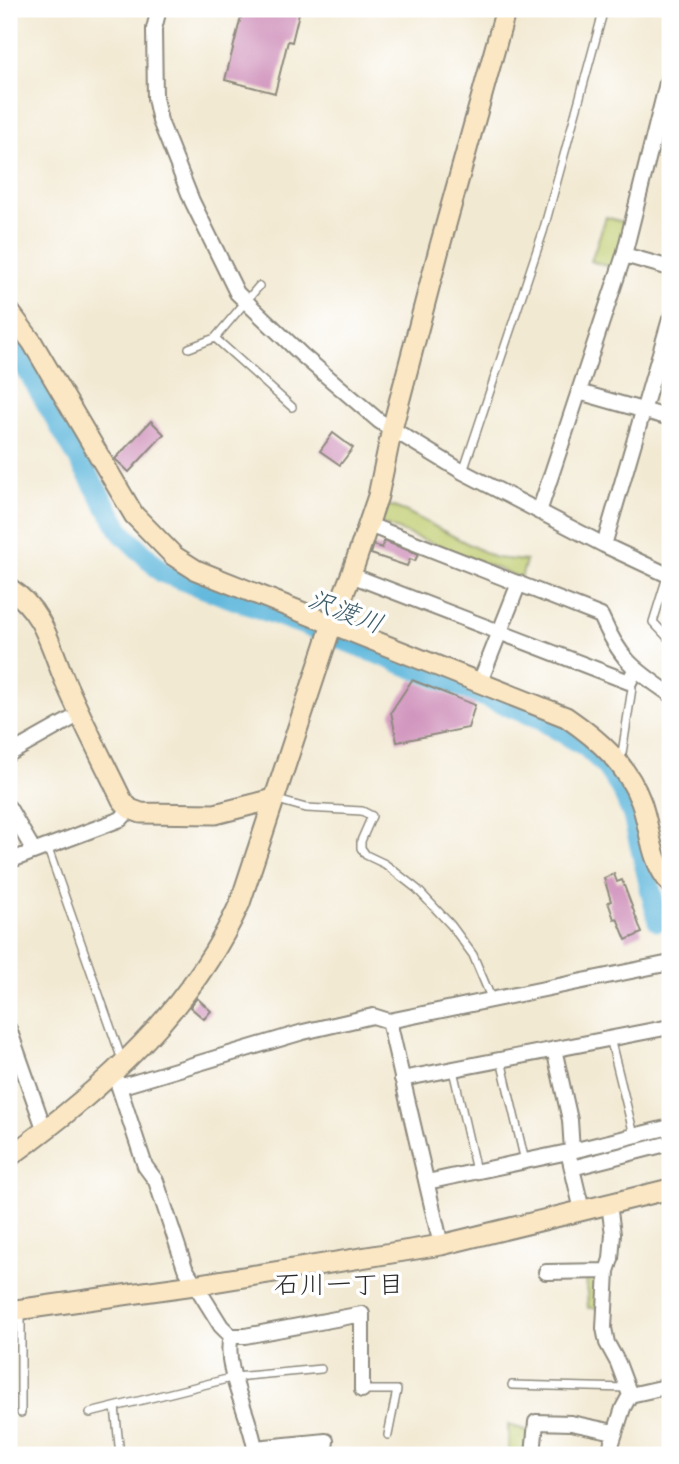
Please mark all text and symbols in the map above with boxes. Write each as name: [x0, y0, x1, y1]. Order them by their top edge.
water label: 沢渡川: [302, 583, 388, 643]
district label: 石川一丁目: [274, 1269, 404, 1303]

